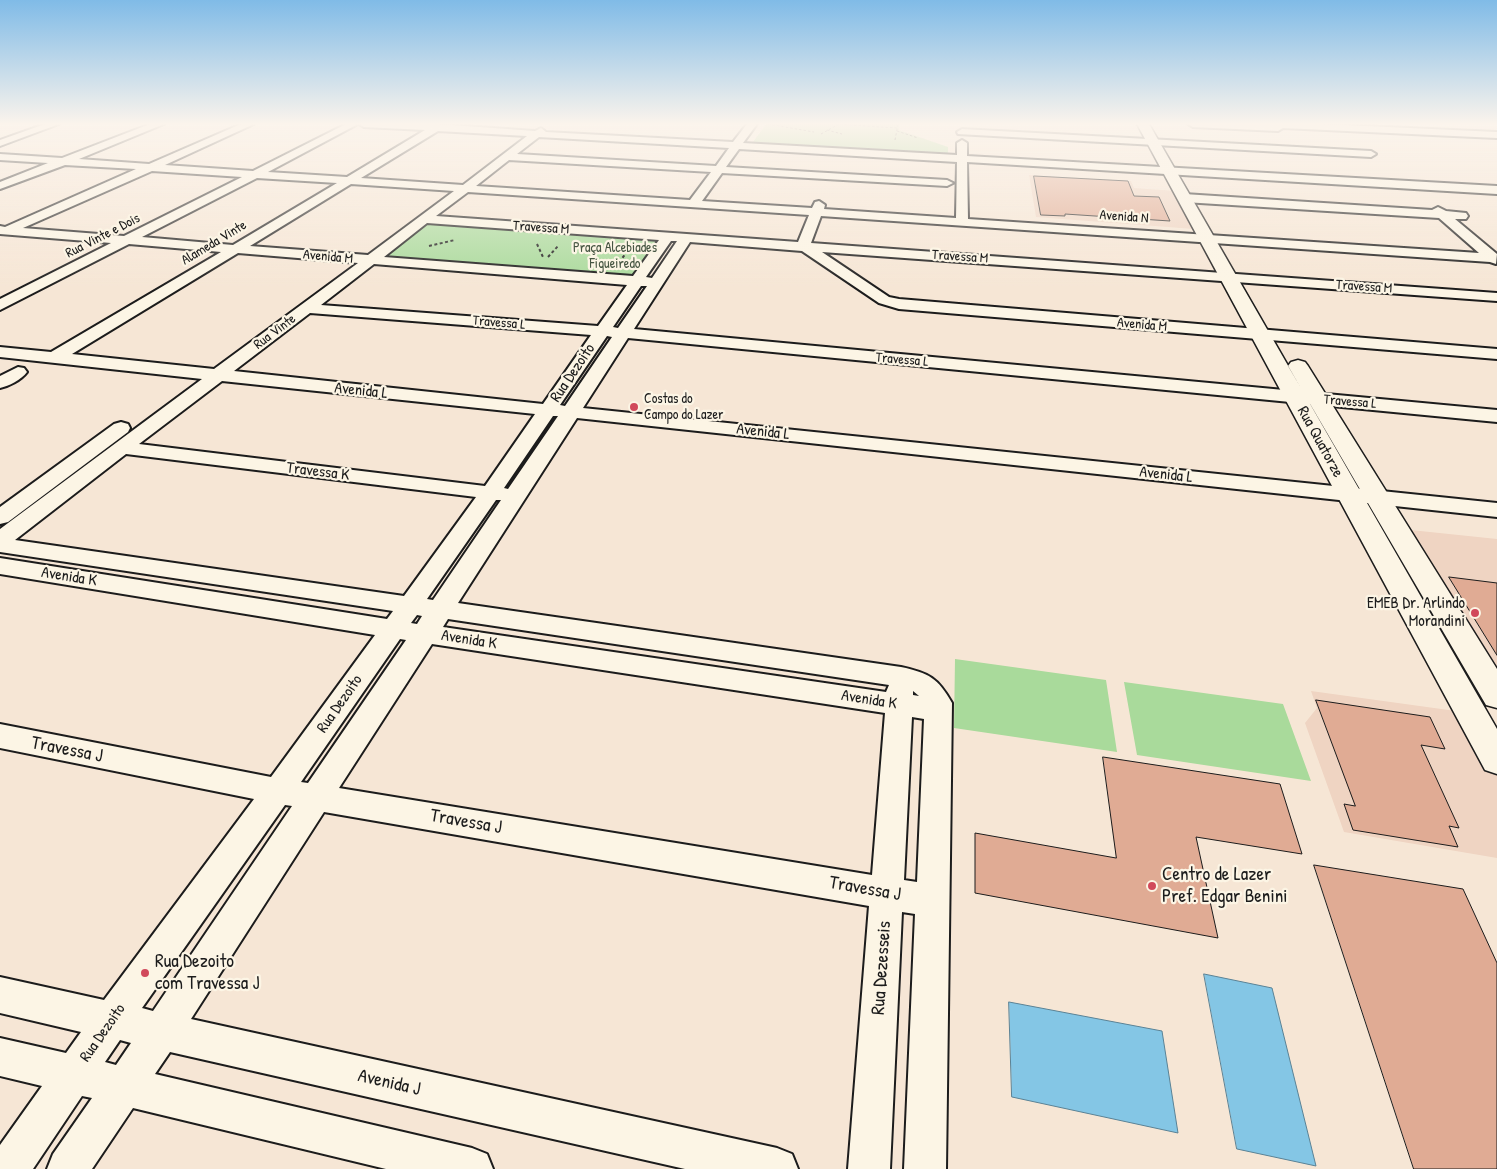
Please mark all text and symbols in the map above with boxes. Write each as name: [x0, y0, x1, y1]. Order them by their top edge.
street label: Avenida N: [1099, 207, 1149, 227]
street label: Rua Vinte e Dois: [63, 210, 143, 262]
street label: Alameda Vinte: [178, 217, 250, 269]
street label: Travessa M: [512, 218, 570, 238]
park label: Praça Alcebiades Figueiredo: [573, 240, 657, 272]
street label: Avenida M: [302, 246, 354, 268]
street label: Travessa M: [931, 247, 989, 267]
street label: Travessa M: [1335, 277, 1393, 297]
street label: Rua Vinte: [251, 311, 299, 353]
street label: Travessa L: [472, 312, 526, 334]
street label: Avenida M: [1116, 314, 1168, 336]
street label: Rua Dezoito: [546, 340, 600, 406]
street label: Travessa L: [875, 349, 929, 371]
street label: Avenida L: [333, 379, 389, 403]
place label: Costas do Campo do Lazer: [644, 391, 724, 424]
street label: Travessa L: [1323, 391, 1377, 413]
marker: Costas do Campo do Lazer: [628, 401, 640, 413]
street label: Rua Quatorze: [1293, 403, 1347, 481]
street label: Avenida L: [735, 420, 791, 444]
street label: Travessa K: [285, 459, 351, 485]
street label: Avenida L: [1138, 463, 1194, 487]
street label: Avenida K: [40, 563, 98, 591]
place label: EMEB Dr. Arlindo Morandini: [1367, 594, 1465, 632]
marker: EMEB Dr. Arlindo Morandini: [1469, 607, 1481, 619]
street label: Avenida K: [440, 626, 498, 654]
street label: Rua Dezoito: [313, 671, 367, 737]
street label: Avenida K: [840, 686, 898, 714]
street label: Travessa J: [29, 732, 105, 768]
street label: Travessa J: [428, 804, 504, 840]
place label: Centro de Lazer Pref. Edgar Benini: [1162, 864, 1288, 908]
street label: Travessa J: [827, 871, 903, 907]
marker: Centro de Lazer Pref. Edgar Benini: [1146, 880, 1158, 892]
street label: Rua Dezesseis: [867, 920, 897, 1016]
place label: Rua Dezoito com Travessa J: [155, 951, 260, 995]
marker: Rua Dezoito com Travessa J: [139, 967, 151, 979]
street label: Rua Dezoito: [76, 1000, 130, 1066]
street label: Avenida J: [355, 1065, 423, 1101]

